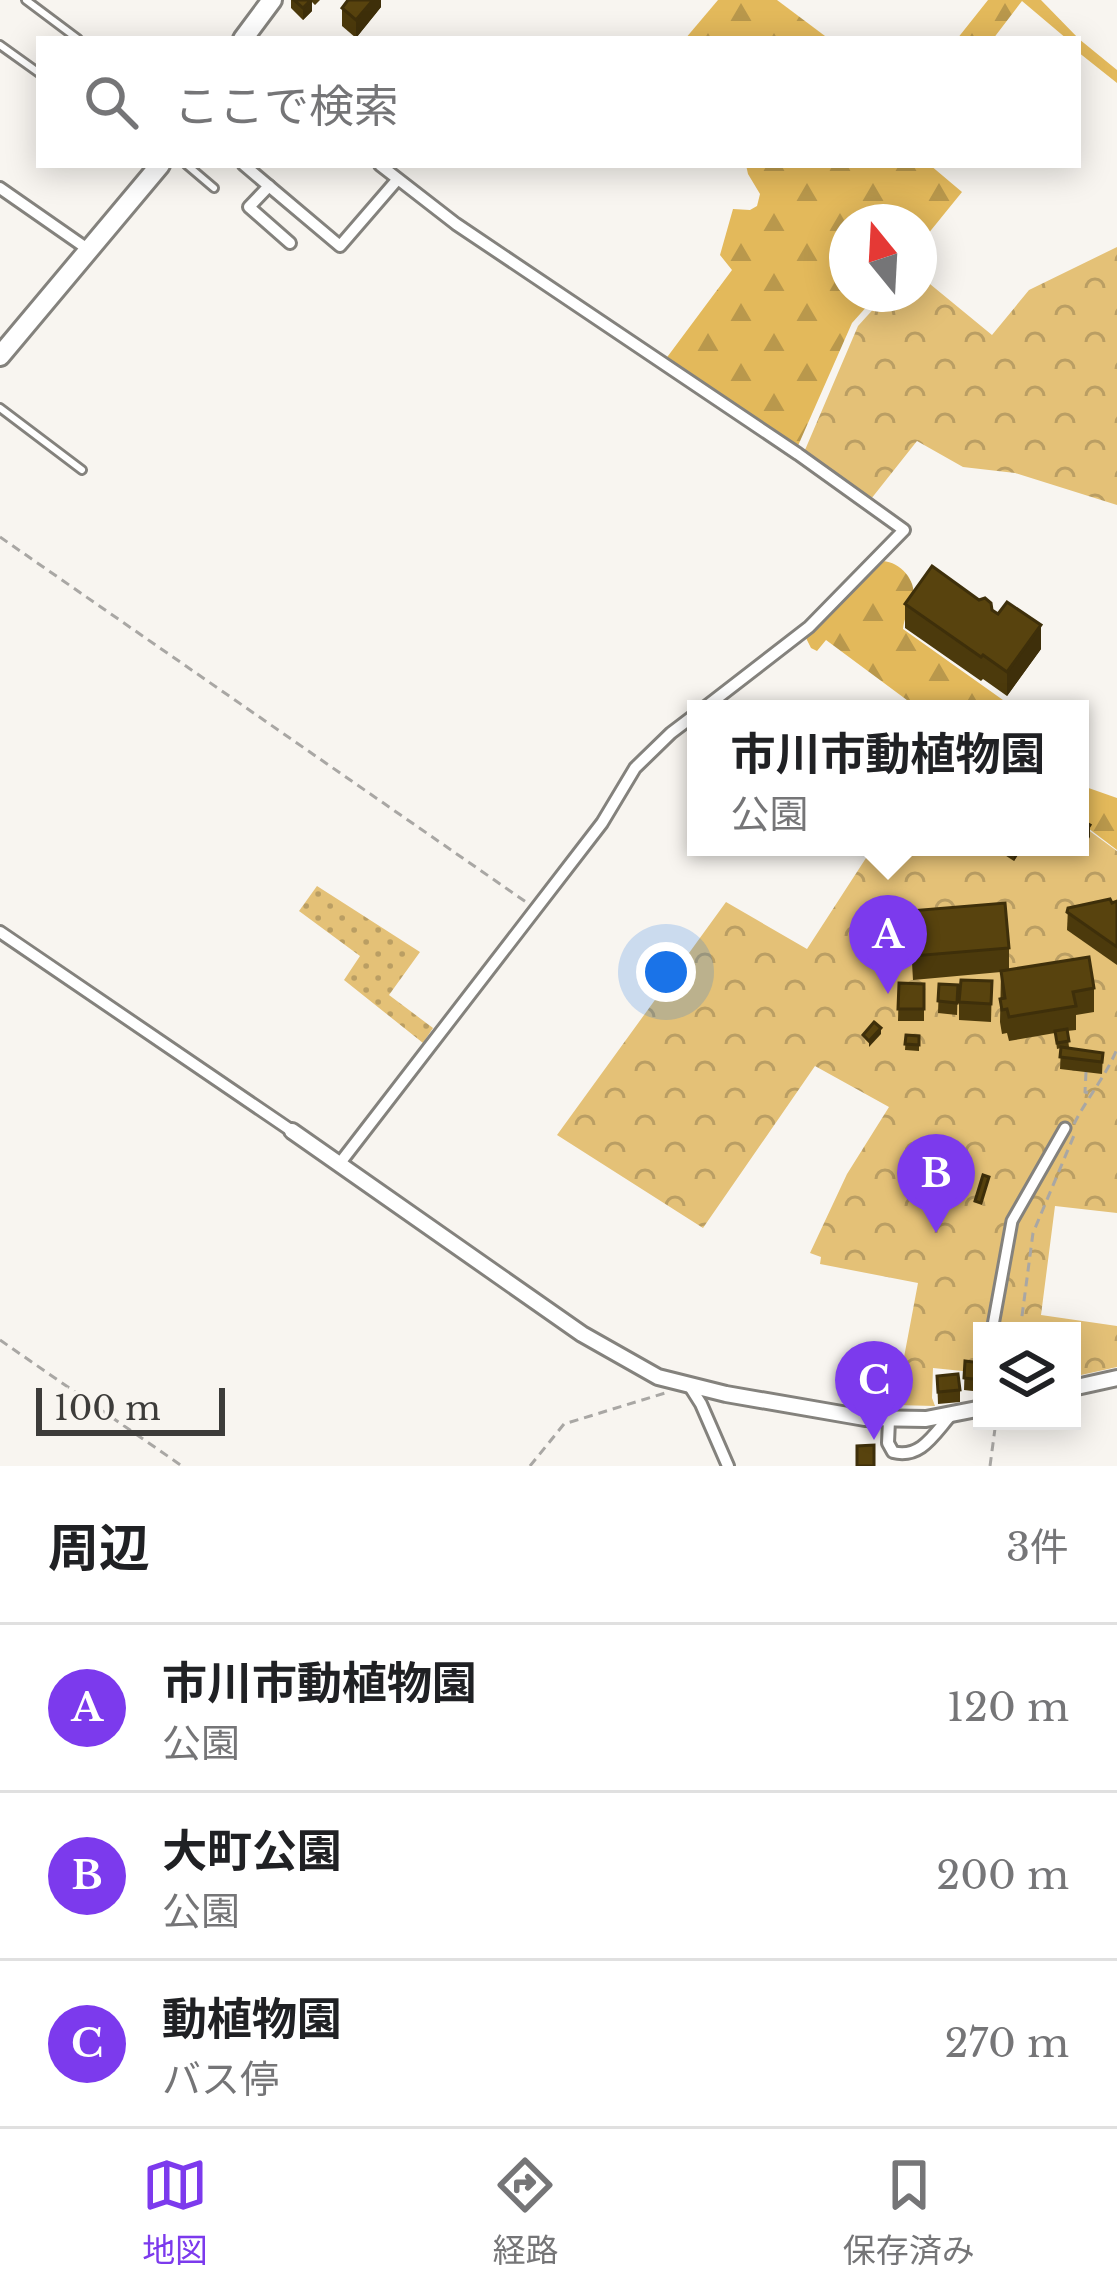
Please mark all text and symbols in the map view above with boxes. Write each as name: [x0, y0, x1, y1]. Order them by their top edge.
search box: [36, 36, 1081, 168]
icon: search: [78, 69, 144, 135]
text: ここで検索: [174, 78, 399, 134]
north arrow: [829, 204, 937, 312]
popup: [687, 700, 1089, 856]
text: 市川市動植物園: [730, 726, 1046, 782]
text: 公園: [730, 790, 809, 839]
pin: A: [849, 895, 927, 994]
your location: [636, 942, 696, 1002]
pin: B: [897, 1134, 975, 1233]
map controls: [973, 1322, 1081, 1430]
button: layers: [973, 1322, 1081, 1430]
pin: C: [835, 1341, 913, 1440]
scale bar: [36, 1382, 225, 1435]
text: 100 m: [54, 1388, 161, 1429]
text: 周辺: [48, 1517, 150, 1580]
text: 3件: [1006, 1523, 1069, 1572]
text: 市川市動植物園: [162, 1655, 477, 1711]
text: A: [71, 1683, 103, 1732]
text: 120 m: [947, 1683, 1069, 1732]
text: 公園: [162, 1719, 240, 1768]
text: 大町公園: [162, 1823, 342, 1879]
text: B: [71, 1851, 103, 1900]
text: 200 m: [936, 1851, 1069, 1900]
text: 公園: [162, 1887, 240, 1936]
text: 動植物園: [162, 1991, 342, 2047]
text: C: [71, 2019, 103, 2068]
text: 270 m: [945, 2019, 1069, 2068]
text: バス停: [162, 2055, 279, 2104]
tab: 地図: [142, 2152, 208, 2272]
tab: 経路: [492, 2152, 558, 2272]
tab: 保存済み: [843, 2152, 975, 2272]

